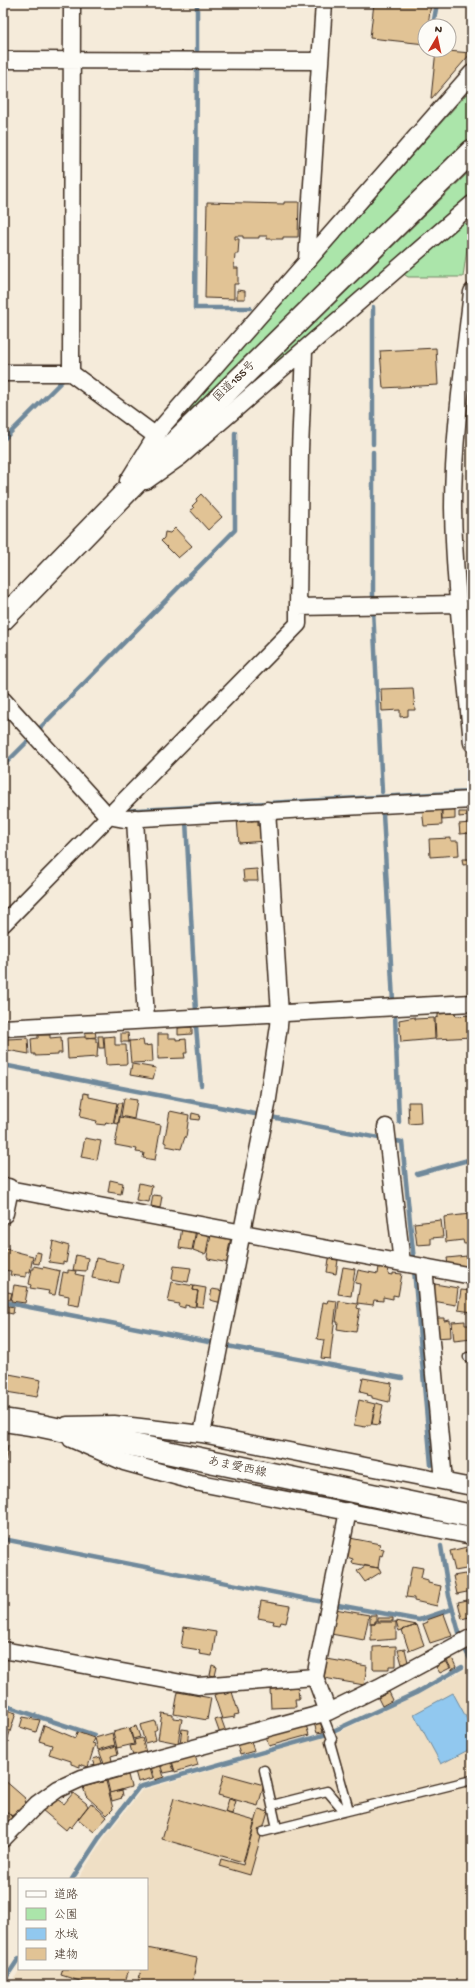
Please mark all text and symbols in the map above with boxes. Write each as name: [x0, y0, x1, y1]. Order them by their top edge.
north arrow: [417, 18, 457, 58]
text: N: [434, 24, 443, 37]
street label: 国道155号: [210, 358, 259, 406]
street label: あま愛西線: [206, 1454, 268, 1481]
legend: [18, 1878, 148, 1970]
text: 道路: [54, 1888, 78, 1903]
text: 公園: [54, 1908, 78, 1923]
text: 水域: [54, 1928, 78, 1943]
text: 建物: [54, 1948, 78, 1963]

